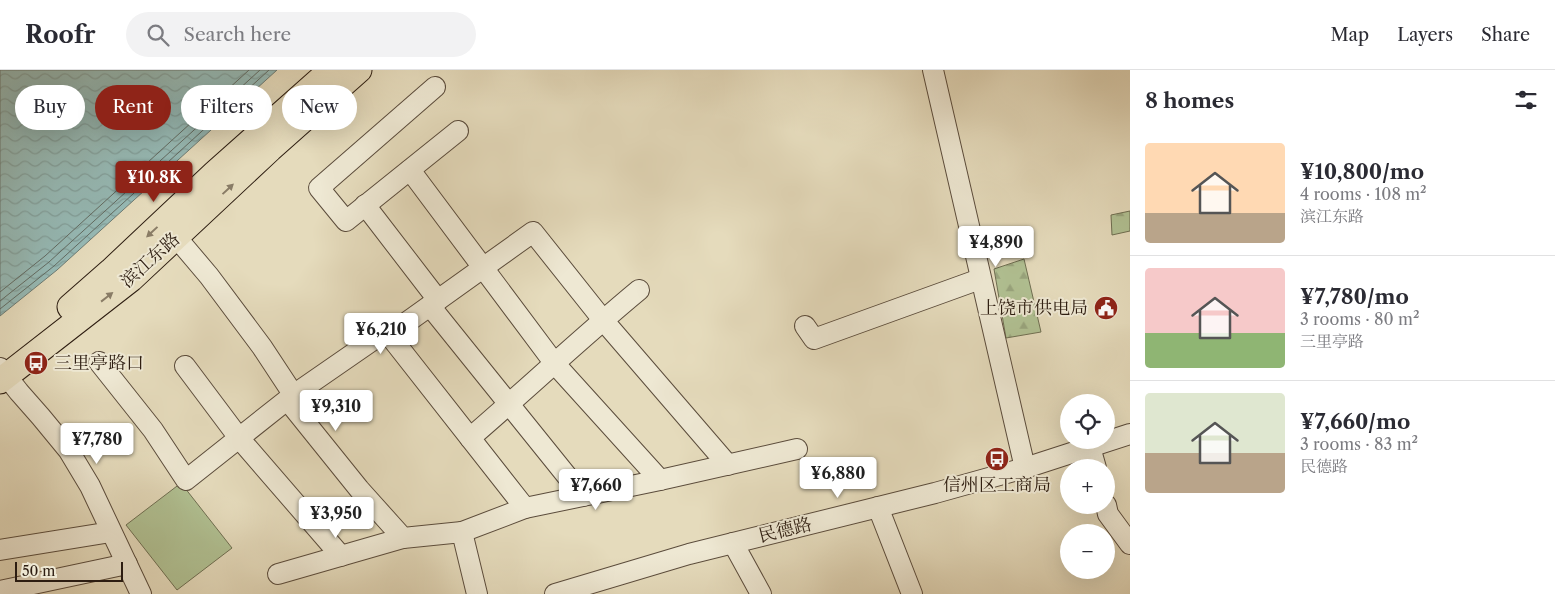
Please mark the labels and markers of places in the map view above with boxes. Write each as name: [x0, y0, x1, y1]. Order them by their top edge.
pin: ¥10.8K: [113, 160, 195, 203]
pin: ¥4,890: [955, 226, 1037, 268]
public building icon: 上饶市供电局: [1093, 295, 1119, 321]
place label: 上饶市供电局: [980, 297, 1088, 319]
pin: ¥6,210: [340, 312, 422, 355]
bus stop icon: 三里亭路口: [23, 350, 49, 376]
place label: 三里亭路口: [54, 352, 144, 374]
pin: ¥9,310: [295, 390, 377, 432]
pin: ¥7,780: [56, 422, 138, 465]
bus stop icon: 信州区工商局: [984, 446, 1010, 472]
pin: ¥6,880: [797, 456, 879, 499]
pin: ¥7,660: [555, 468, 637, 511]
place label: 信州区工商局: [943, 474, 1051, 496]
pin: ¥3,950: [295, 496, 377, 539]

